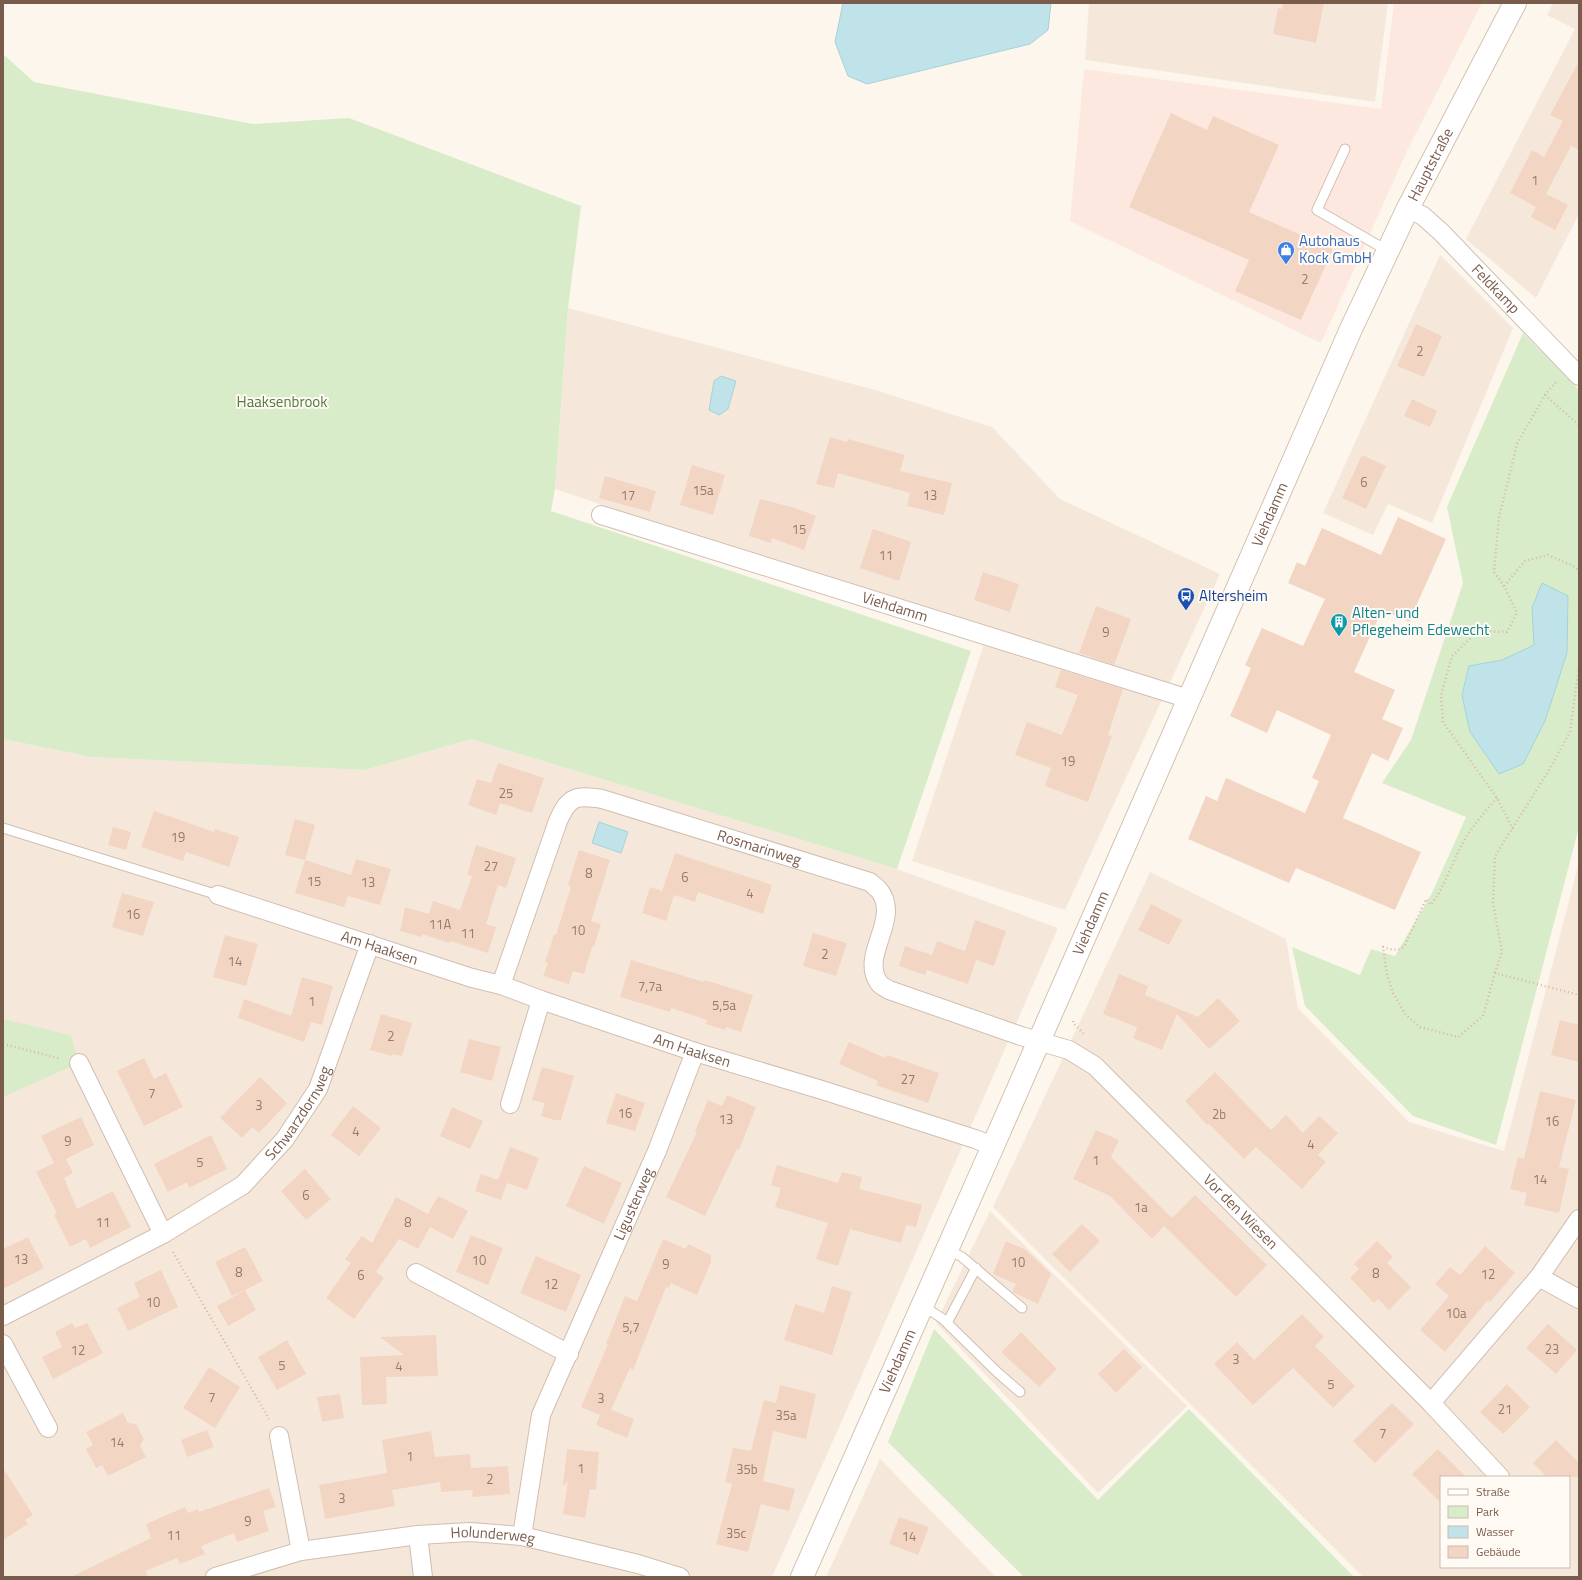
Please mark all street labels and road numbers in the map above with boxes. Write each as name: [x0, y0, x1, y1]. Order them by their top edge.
street label: Hauptstraße: [1401, 124, 1459, 205]
street label: Feldkamp: [1466, 258, 1526, 319]
street label: Viehdamm: [1245, 478, 1294, 550]
street label: Viehdamm: [859, 585, 931, 628]
street label: Rosmarinweg: [714, 823, 805, 871]
street label: Viehdamm: [1066, 887, 1115, 959]
street label: Am Haaksen: [338, 924, 421, 971]
street label: Am Haaksen: [651, 1027, 733, 1073]
street label: Schwarzdornweg: [259, 1062, 336, 1165]
street label: Ligusterweg: [607, 1163, 660, 1244]
street label: Vor den Wiesen: [1198, 1169, 1284, 1255]
street label: Viehdamm: [873, 1325, 921, 1397]
street label: Holunderweg: [450, 1520, 538, 1550]

